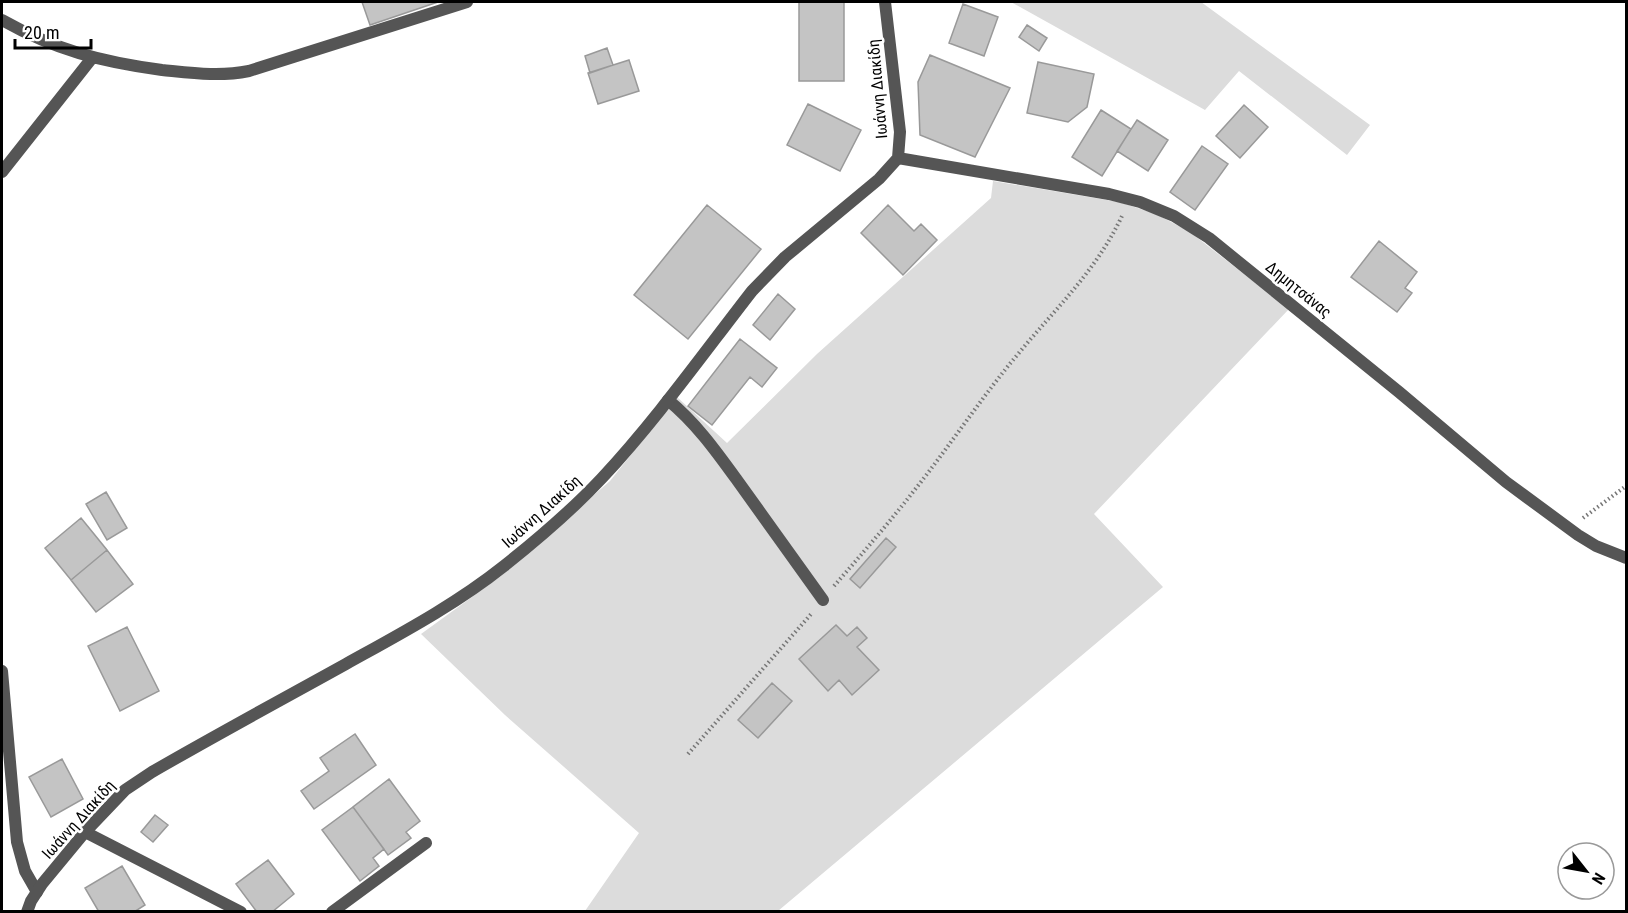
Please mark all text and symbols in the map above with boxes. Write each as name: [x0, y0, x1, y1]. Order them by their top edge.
scale bar: [15, 12, 92, 50]
text: 20 m: [24, 22, 59, 43]
street label: Ιωάννη Διακίδη: [864, 38, 891, 139]
street label: Δημητσάνας: [1262, 257, 1335, 322]
street label: Ιωάννη Διακίδη: [498, 471, 585, 552]
street label: Ιωάννη Διακίδη: [38, 776, 119, 863]
north arrow: [1556, 841, 1616, 901]
text: N: [1588, 869, 1609, 888]

